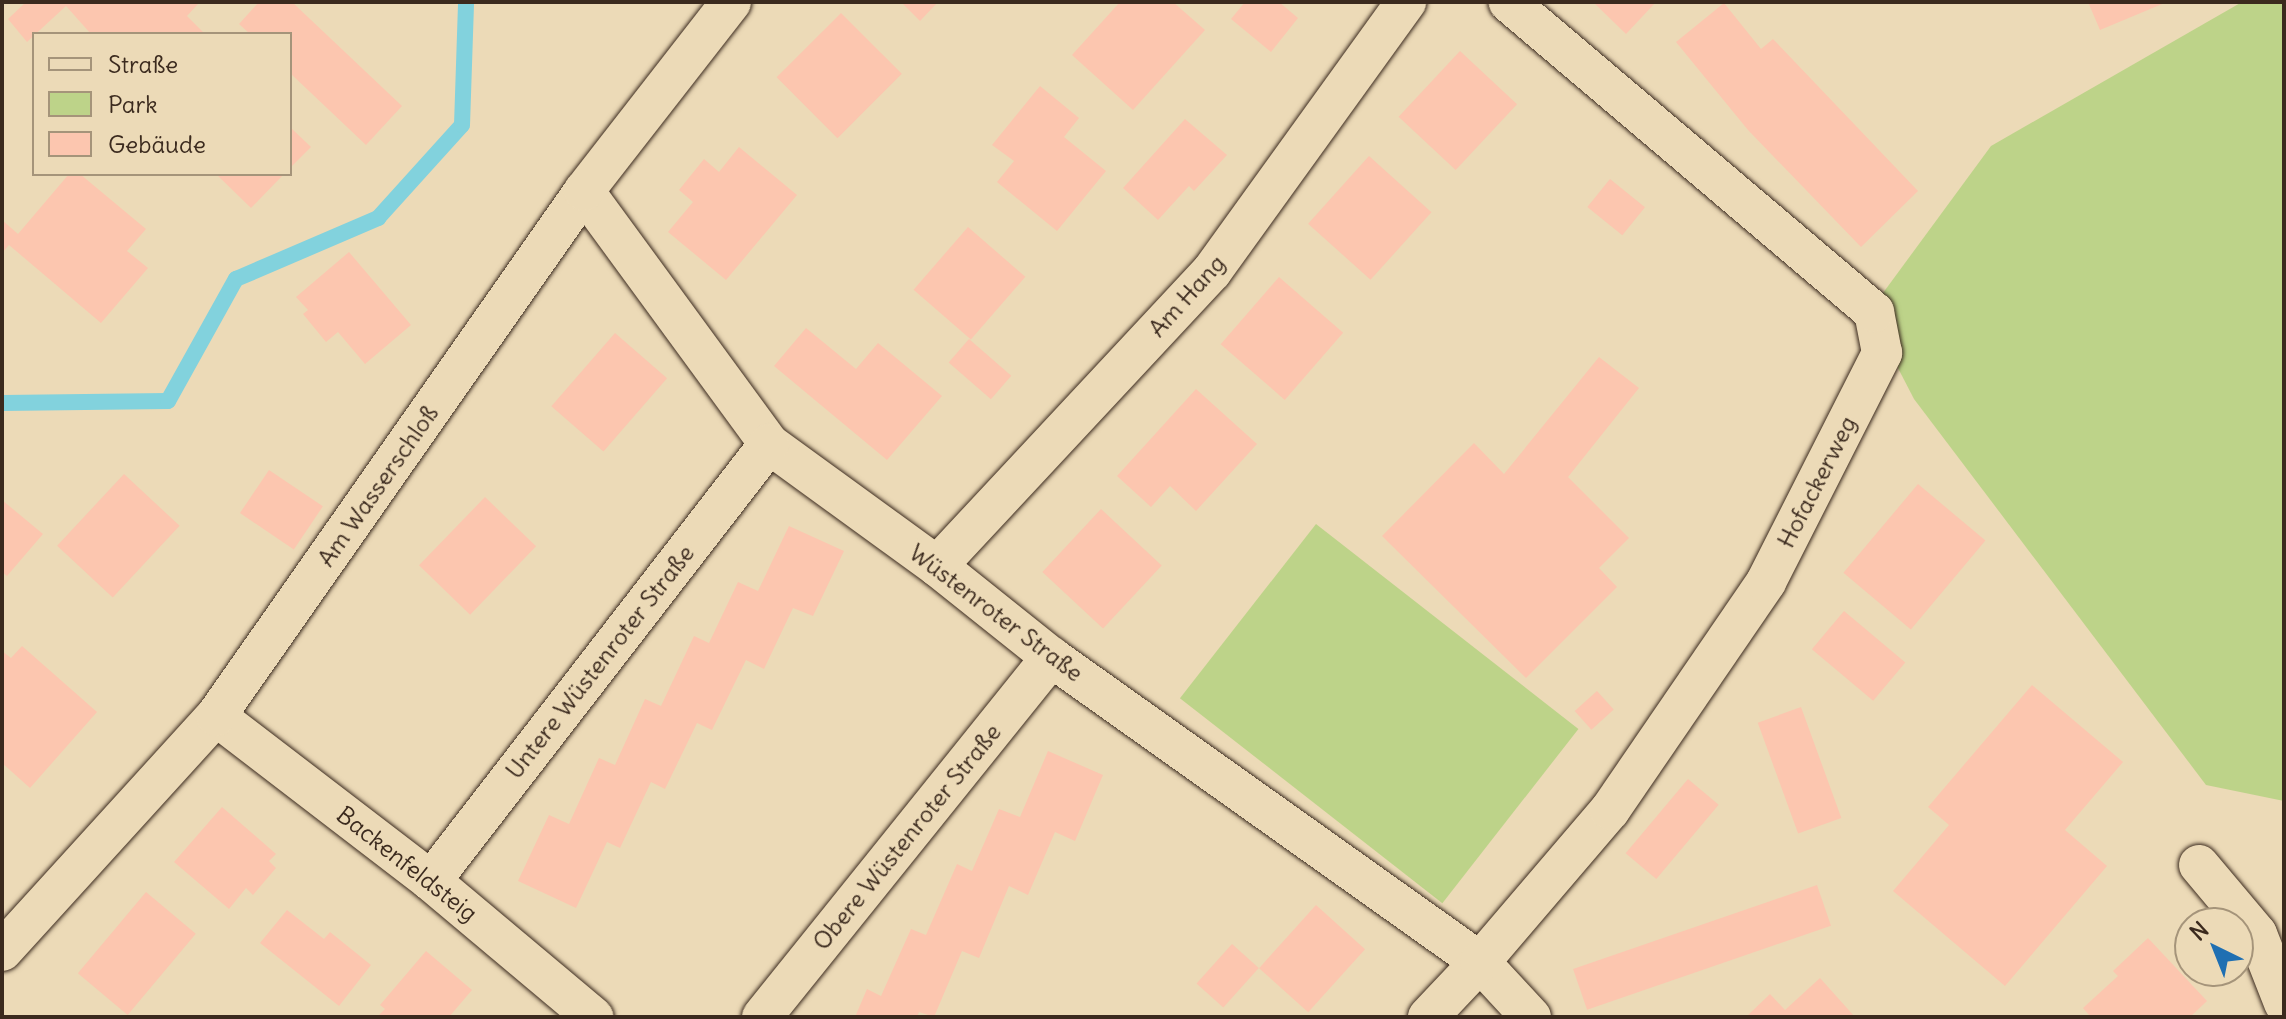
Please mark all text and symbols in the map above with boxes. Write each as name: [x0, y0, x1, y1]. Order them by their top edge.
legend: [32, 32, 292, 176]
text: Straße: [108, 49, 178, 79]
text: Park: [108, 89, 158, 119]
text: Gebäude: [108, 129, 206, 159]
street label: Am Hang: [1143, 249, 1231, 343]
street label: Am Wasserschloß: [312, 400, 444, 572]
street label: Hofackerweg: [1772, 411, 1862, 553]
street label: Wüstenroter Straße: [903, 538, 1089, 688]
street label: Untere Wüstenroter Straße: [500, 539, 700, 785]
street label: Obere Wüstenroter Straße: [807, 718, 1007, 956]
street label: Backenfeldsteig: [331, 800, 483, 928]
north arrow: [2174, 907, 2254, 987]
text: N: [2184, 915, 2214, 946]

